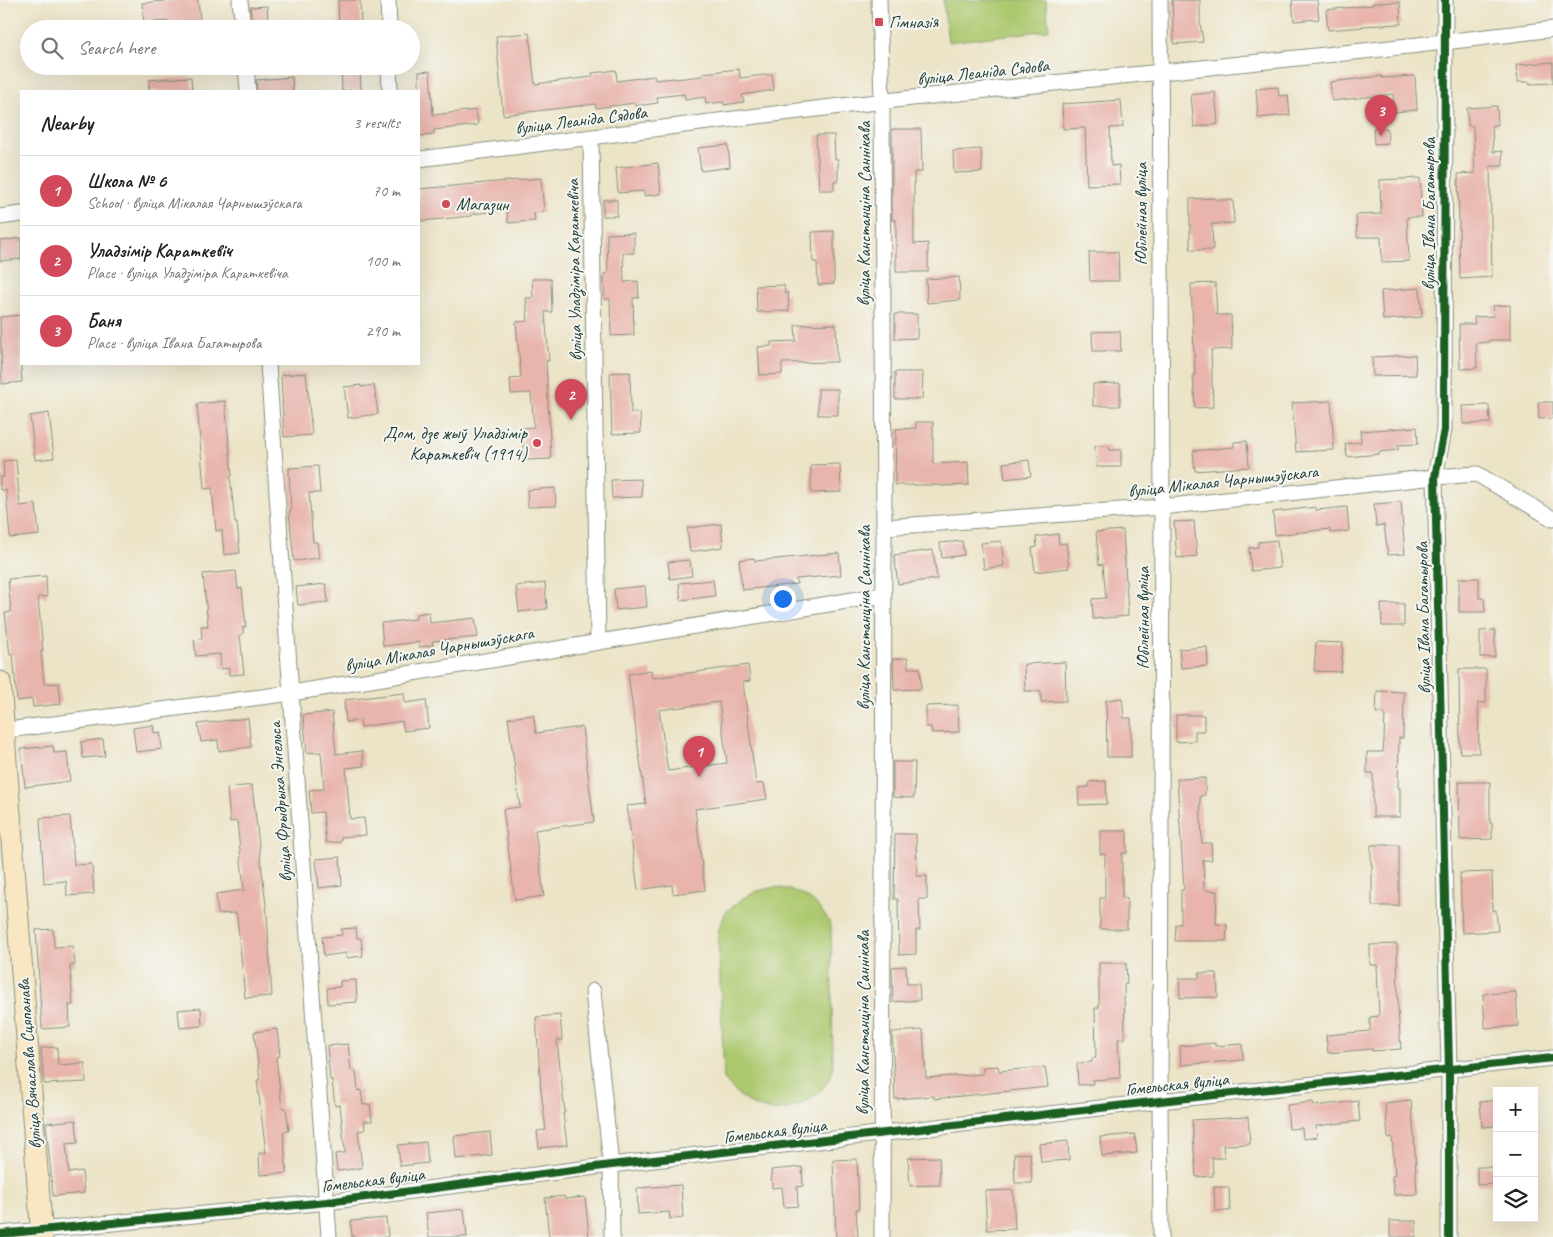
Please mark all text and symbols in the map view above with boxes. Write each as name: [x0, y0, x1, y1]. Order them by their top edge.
place label: Гімназія: [889, 11, 940, 33]
marker: Гімназія: [873, 16, 885, 28]
search box: [20, 20, 420, 75]
icon: search: [38, 34, 66, 62]
text: Search here: [78, 36, 155, 60]
street label: вуліца Леаніда Сядова: [916, 54, 1051, 90]
pin: 3: [1365, 95, 1397, 136]
street label: вуліца Леаніда Сядова: [514, 101, 649, 139]
text: Nearby: [40, 110, 93, 136]
text: 3 results: [353, 113, 400, 133]
street label: вуліца Канстанціна Саннікава: [853, 120, 875, 306]
street label: вуліца Івана Багатырова: [1418, 136, 1440, 290]
street label: Юбілейная вуліца: [1130, 162, 1152, 265]
text: Школа № 6: [87, 169, 166, 193]
street label: вуліца Уладзіміра Караткевіча: [561, 178, 588, 361]
text: 1: [52, 181, 60, 201]
text: 70 m: [373, 181, 400, 201]
text: School · вуліца Мікалая Чарнышэўскага: [87, 193, 302, 213]
place label: Магазин: [456, 193, 510, 216]
marker: Магазин: [440, 198, 452, 210]
text: Уладзімір Караткевіч: [87, 239, 232, 263]
text: 2: [52, 251, 60, 271]
text: 100 m: [366, 251, 400, 271]
text: Place · вуліца Уладзіміра Караткевіча: [87, 263, 288, 283]
text: Баня: [87, 309, 121, 333]
text: 3: [52, 321, 60, 341]
text: 290 m: [366, 321, 400, 341]
text: Place · вуліца Івана Багатырова: [87, 333, 261, 353]
pin: 2: [555, 379, 587, 420]
place label: Дом, дзе жыў Уладзімір Караткевіч (1914): [383, 422, 528, 465]
marker: Дом, дзе жыў Уладзімір Караткевіч (1914): [531, 437, 543, 449]
street label: вуліца Мікалая Чарнышэўскага: [1127, 460, 1321, 502]
street label: вуліца Канстанціна Саннікава: [853, 524, 875, 710]
street label: вуліца Івана Багатырова: [1411, 540, 1435, 694]
street label: Юбілейная вуліца: [1132, 566, 1154, 669]
your location: [770, 586, 796, 612]
street label: вуліца Мікалая Чарнышэўскага: [343, 621, 537, 676]
street label: вуліца Фрыдрыха Энгельса: [263, 719, 297, 883]
pin: 1: [683, 736, 715, 777]
street label: вуліца Канстанціна Саннікава: [852, 929, 874, 1115]
street label: вуліца Вячаслава Сцяпанава: [12, 977, 46, 1150]
street label: Гомельская вуліца: [1124, 1068, 1231, 1100]
map controls: [1493, 1087, 1538, 1222]
button: +: [1493, 1087, 1538, 1132]
street label: Гомельская вуліца: [722, 1114, 829, 1148]
button: −: [1493, 1132, 1538, 1177]
street label: Гомельская вуліца: [320, 1163, 427, 1197]
button: layers: [1493, 1177, 1538, 1222]

